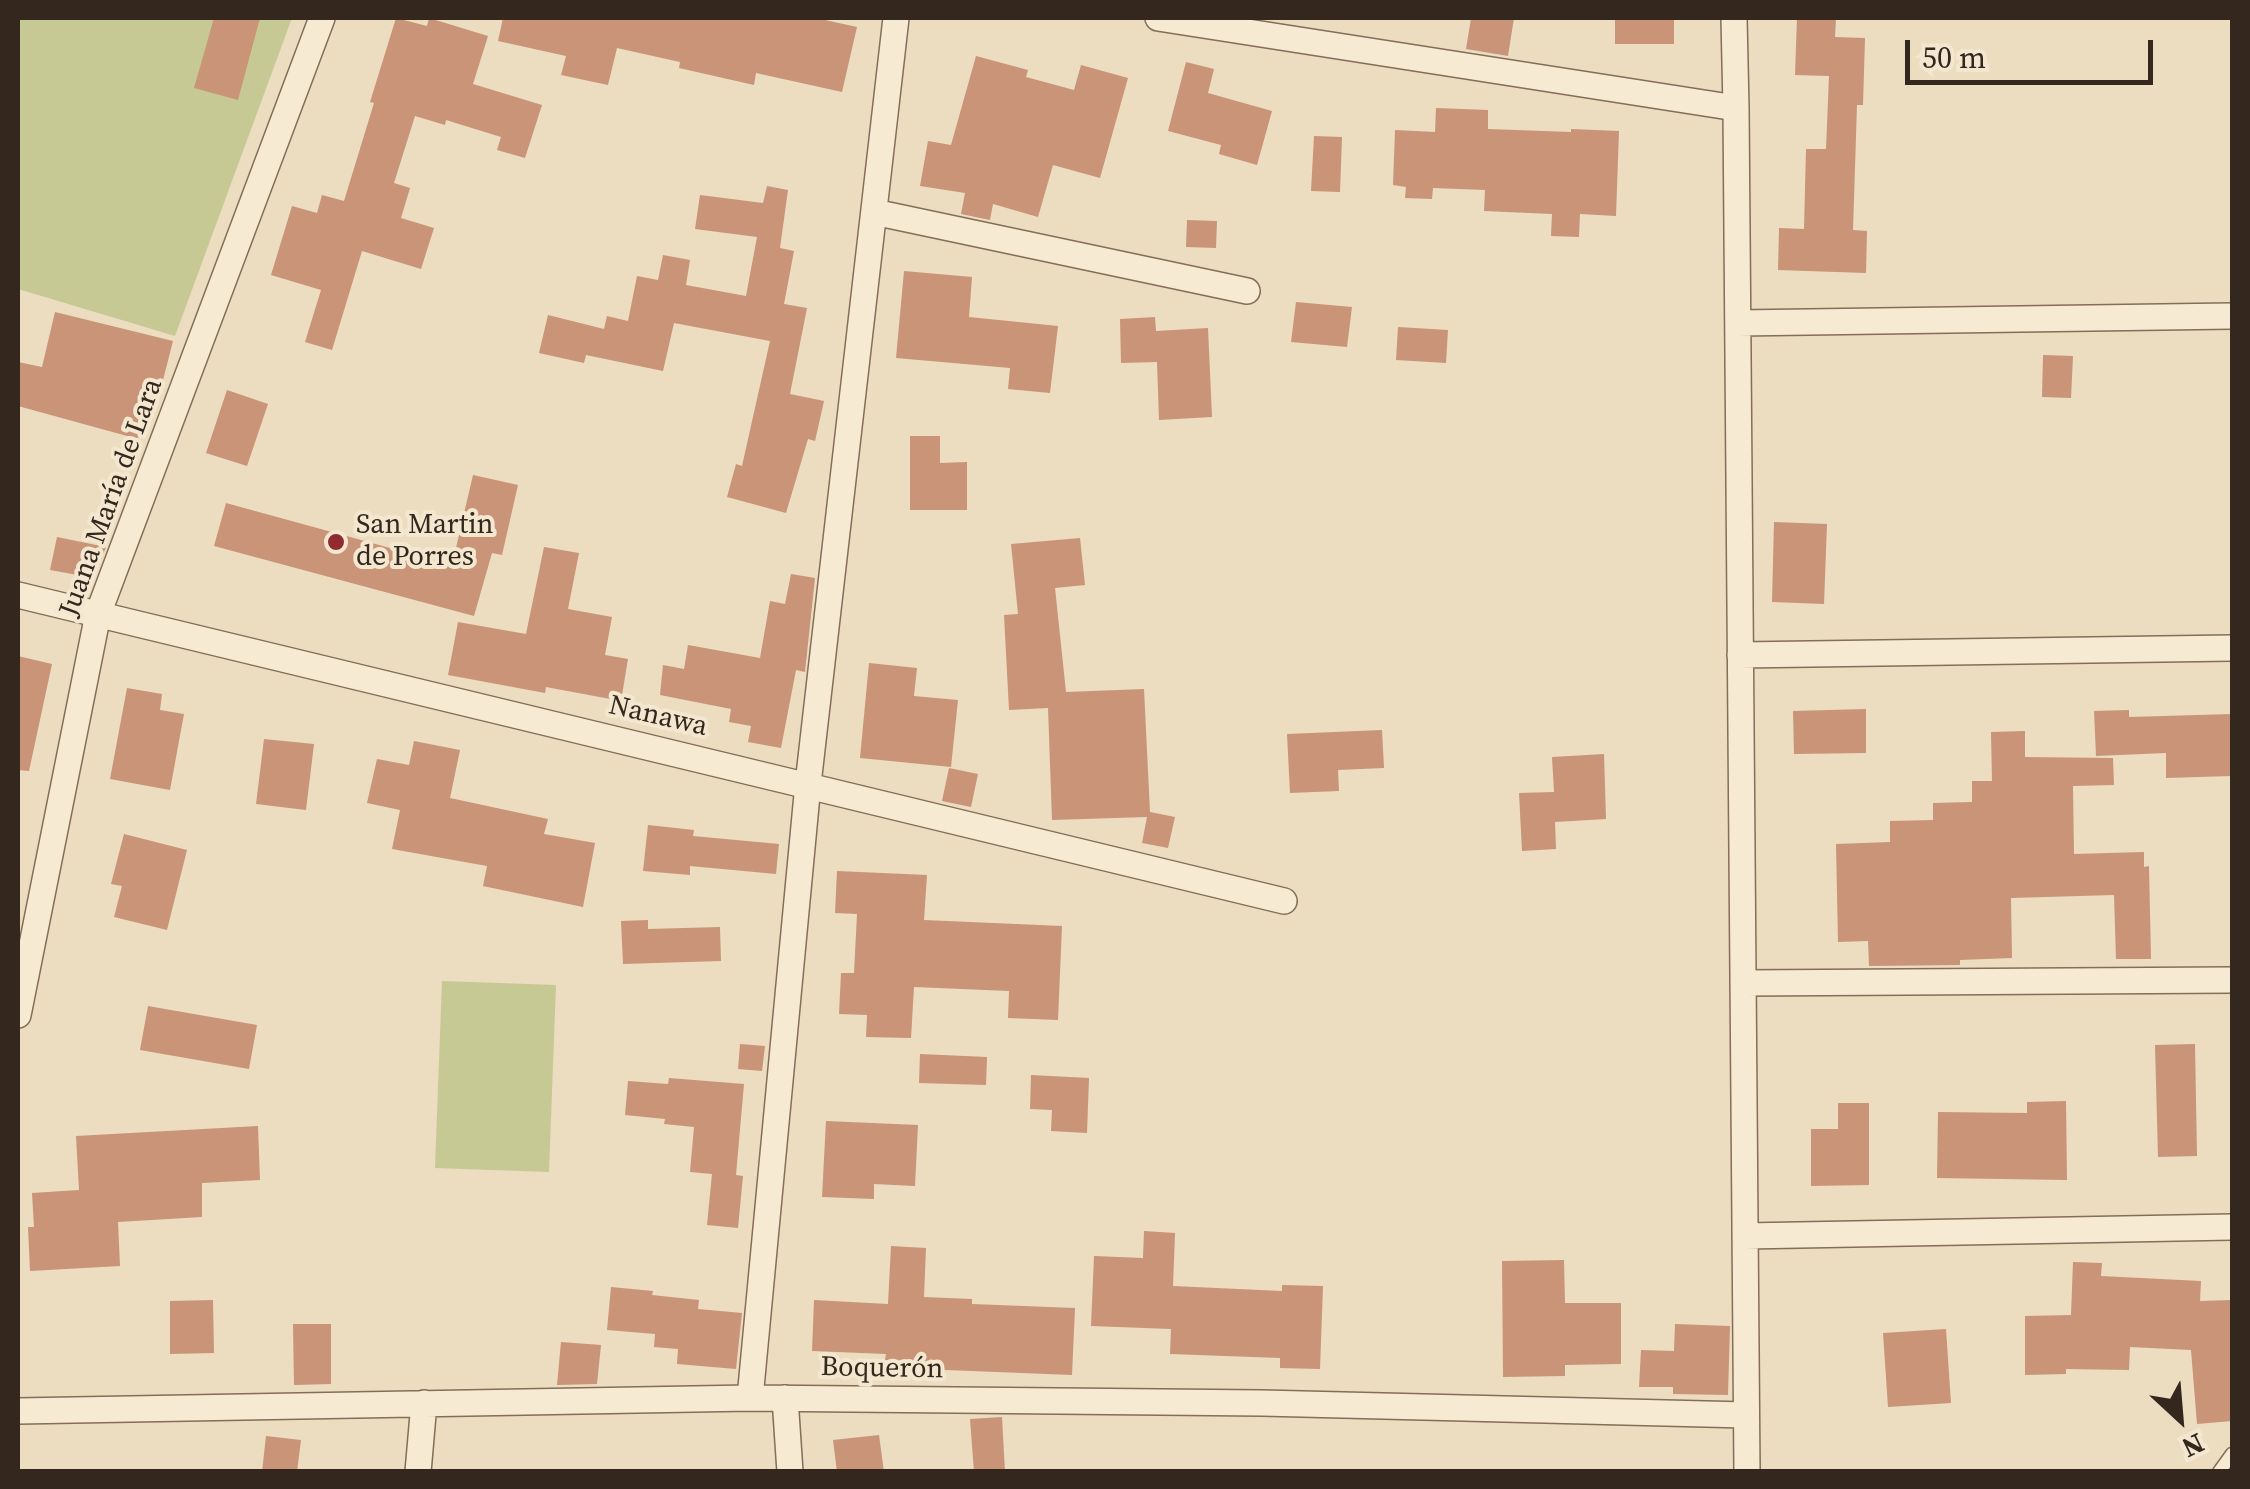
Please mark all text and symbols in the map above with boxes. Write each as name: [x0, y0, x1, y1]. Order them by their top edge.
scale bar: [1910, 20, 2158, 82]
text: 50 m: [1922, 37, 1986, 78]
street label: Juana María de Lara: [53, 374, 171, 622]
place label: San Martin de Porres: [356, 509, 494, 575]
marker: San Martin de Porres: [325, 531, 347, 553]
street label: Nanawa: [605, 689, 711, 745]
street label: Boquerón: [820, 1351, 944, 1387]
north arrow: [2130, 1369, 2230, 1469]
text: N: [2176, 1424, 2211, 1468]

